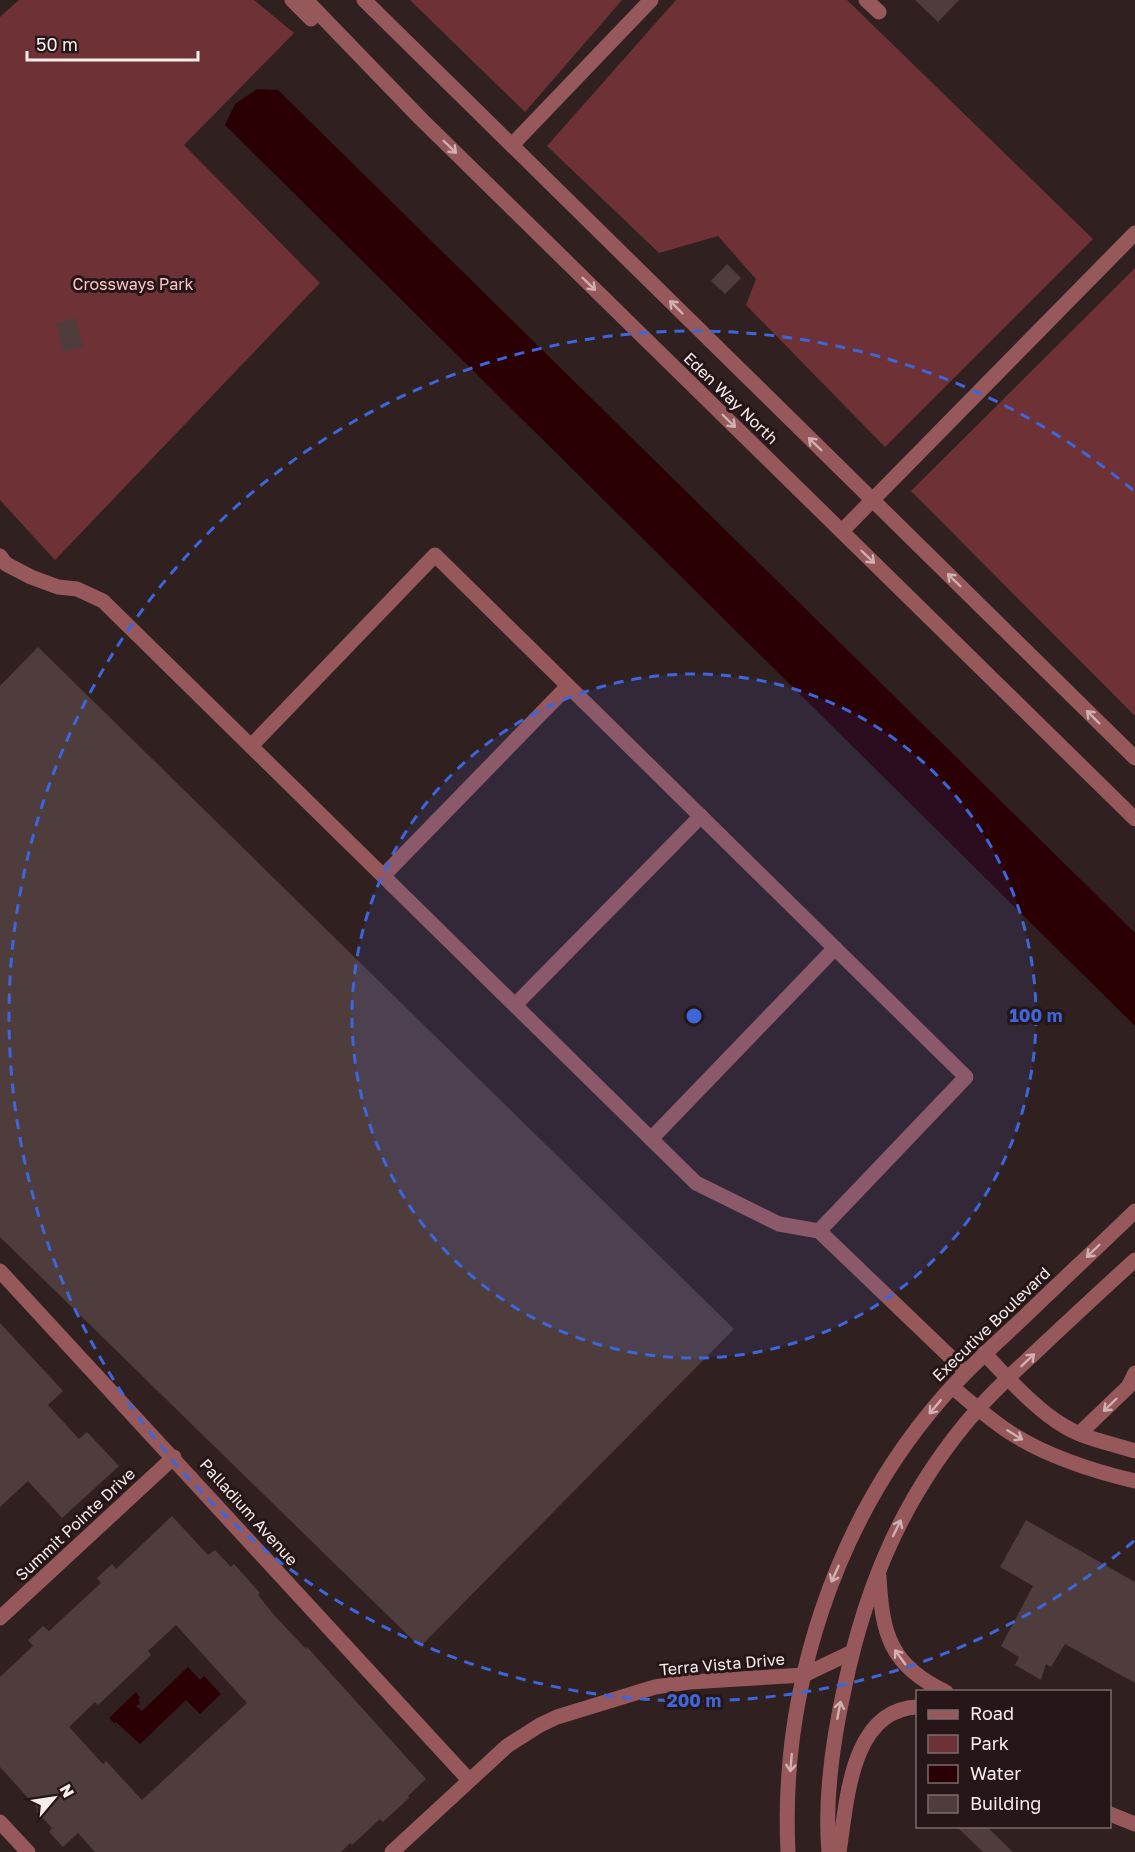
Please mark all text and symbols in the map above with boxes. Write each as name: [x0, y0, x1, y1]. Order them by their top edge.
scale bar: [27, 24, 198, 62]
text: 50 m: [36, 33, 78, 55]
one-way arrow: [443, 140, 458, 155]
park label: Crossways Park: [73, 274, 193, 294]
one-way arrow: [582, 277, 597, 291]
one-way arrow: [669, 300, 684, 314]
street label: Eden Way North: [680, 348, 782, 448]
one-way arrow: [721, 413, 736, 428]
one-way arrow: [808, 436, 823, 451]
one-way arrow: [861, 550, 876, 564]
one-way arrow: [947, 573, 962, 588]
one-way arrow: [1086, 710, 1101, 724]
text: 100 m: [1010, 1004, 1062, 1026]
centre of rings: [684, 1006, 704, 1026]
one-way arrow: [1085, 1244, 1100, 1259]
street label: Executive Boulevard: [928, 1263, 1054, 1385]
one-way arrow: [1020, 1352, 1035, 1367]
one-way arrow: [1102, 1397, 1117, 1412]
one-way arrow: [928, 1399, 941, 1415]
one-way arrow: [1006, 1429, 1023, 1441]
street label: Palladium Avenue: [196, 1454, 302, 1570]
street label: Summit Pointe Drive: [11, 1463, 139, 1585]
one-way arrow: [891, 1520, 903, 1538]
one-way arrow: [829, 1564, 841, 1582]
street label: Terra Vista Drive: [659, 1649, 785, 1679]
one-way arrow: [894, 1650, 906, 1666]
text: 200 m: [667, 1689, 721, 1711]
legend: [916, 1690, 1111, 1828]
one-way arrow: [834, 1701, 846, 1720]
text: Road: [970, 1702, 1014, 1724]
text: Park: [970, 1732, 1009, 1754]
one-way arrow: [785, 1752, 796, 1772]
text: Water: [970, 1762, 1021, 1784]
north arrow: [24, 1768, 84, 1828]
text: N: [55, 1781, 79, 1801]
text: Building: [970, 1792, 1041, 1814]

